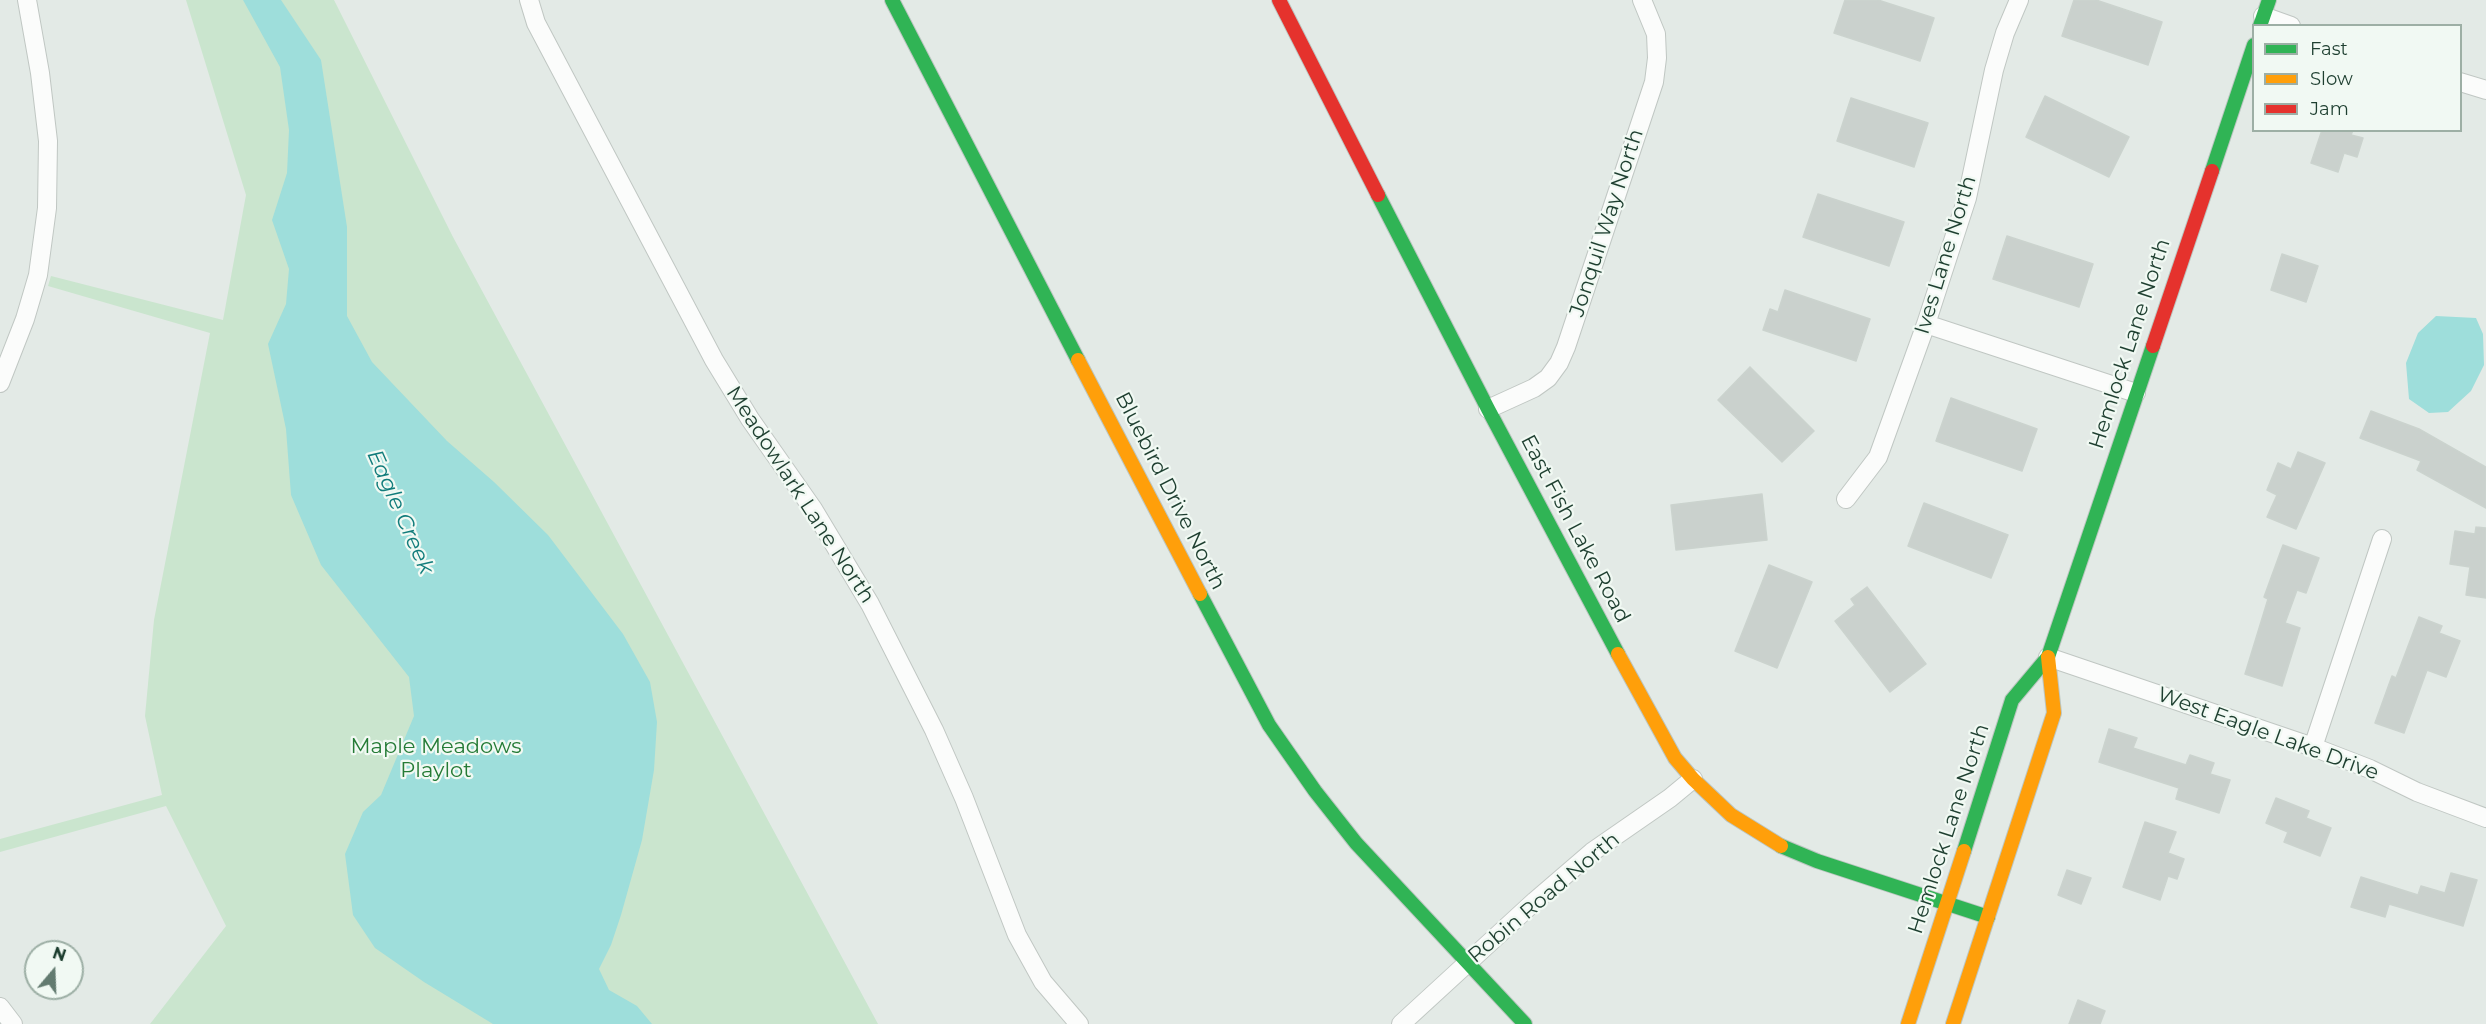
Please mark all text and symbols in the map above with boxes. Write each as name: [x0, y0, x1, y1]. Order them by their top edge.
legend: [2252, 24, 2462, 132]
text: Fast: [2310, 38, 2348, 60]
text: Slow: [2310, 68, 2353, 90]
text: Jam: [2310, 98, 2349, 120]
street label: Jonquil Way North: [1565, 126, 1649, 320]
street label: Ives Lane North: [1910, 173, 1982, 337]
street label: Hemlock Lane North: [2084, 236, 2176, 452]
street label: Meadowlark Lane North: [720, 382, 880, 608]
street label: Bluebird Drive North: [1109, 388, 1231, 594]
street label: East Fish Lake Road: [1515, 431, 1635, 627]
water label: Eagle Creek: [361, 446, 439, 578]
street label: West Eagle Lake Drive: [2154, 682, 2382, 786]
street label: Hemlock Lane North: [1903, 721, 1995, 937]
park label: Maple Meadows Playlot: [350, 734, 522, 784]
street label: Robin Road North: [1463, 827, 1625, 969]
north arrow: [24, 940, 84, 1000]
text: N: [50, 943, 69, 965]

